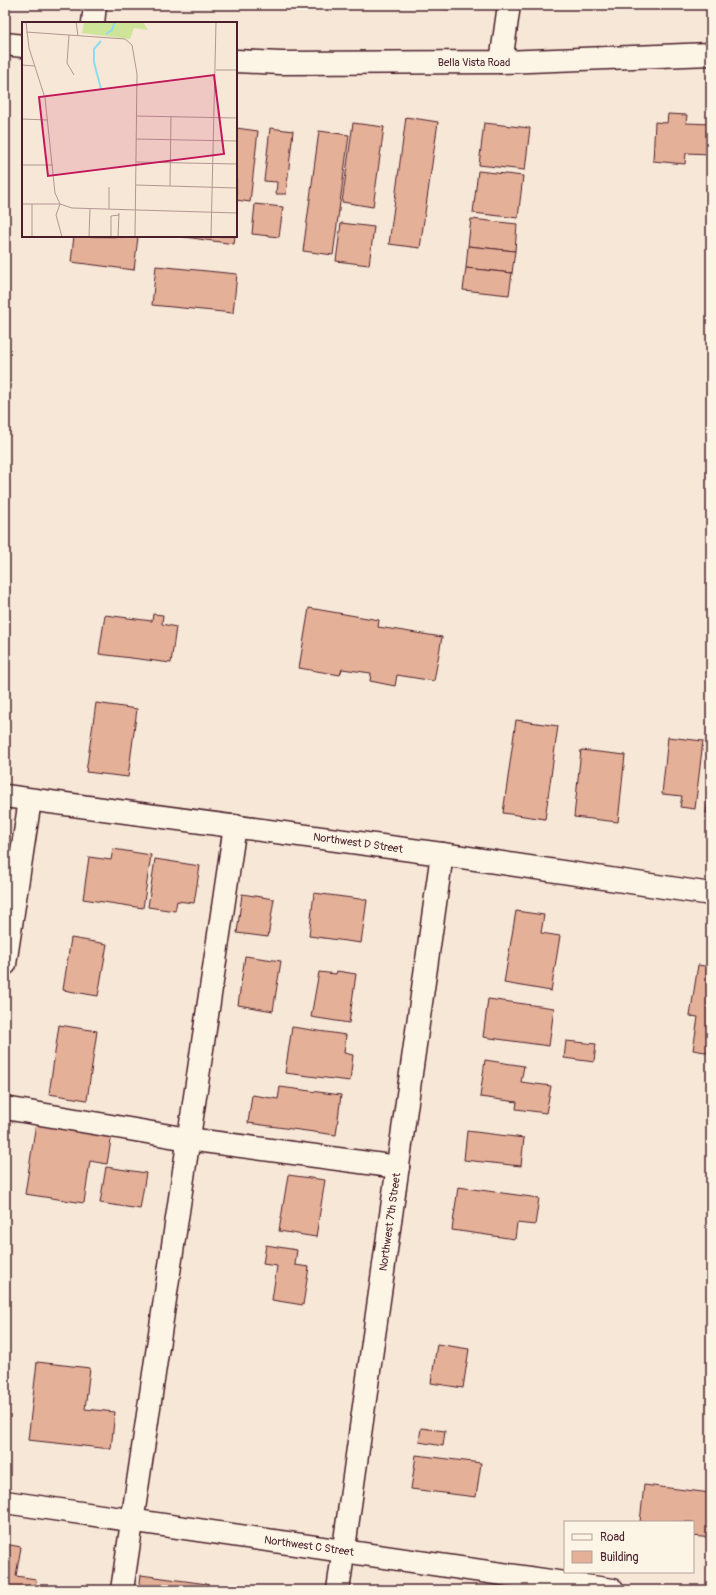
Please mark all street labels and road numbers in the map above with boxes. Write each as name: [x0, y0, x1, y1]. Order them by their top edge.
street label: Bella Vista Road: [438, 56, 510, 69]
street label: Northwest D Street: [312, 830, 404, 856]
street label: Northwest 7th Street: [377, 1171, 403, 1272]
street label: Northwest C Street: [263, 1533, 355, 1559]

